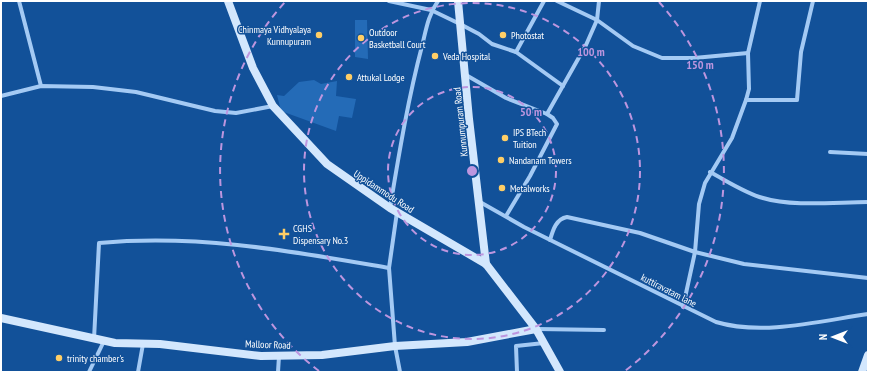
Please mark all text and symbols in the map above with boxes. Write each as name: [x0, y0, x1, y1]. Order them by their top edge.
place label: Chinmaya Vidhyalaya Kunnupuram: [238, 23, 311, 48]
place label: Outdoor Basketball Court: [369, 26, 426, 51]
place label: Photostat: [511, 29, 544, 42]
marker: Chinmaya Vidhyalaya Kunnupuram: [314, 30, 324, 40]
marker: Photostat: [498, 30, 508, 40]
marker: Outdoor Basketball Court: [356, 33, 366, 43]
text: 100 m: [577, 44, 605, 59]
place label: Veda Hospital: [442, 50, 491, 63]
marker: Veda Hospital: [430, 51, 440, 61]
text: 150 m: [686, 57, 714, 72]
place label: Attukal Lodge: [357, 71, 405, 84]
marker: Attukal Lodge: [344, 72, 354, 82]
street label: Kunnumpuram Road: [450, 87, 471, 157]
text: 50 m: [520, 104, 542, 119]
place label: IPS BTech Tuition: [513, 126, 546, 151]
marker: IPS BTech Tuition: [500, 133, 510, 143]
place label: Nandanam Towers: [509, 154, 572, 167]
marker: Nandanam Towers: [496, 155, 506, 165]
centre of rings: [465, 164, 479, 178]
street label: Uppidammodu Road: [351, 167, 416, 216]
place label: Metalworks: [510, 182, 550, 195]
marker: Metalworks: [497, 183, 507, 193]
place label: CGHS Dispensary No.3: [293, 222, 348, 247]
marker: CGHS Dispensary No.3: [278, 228, 290, 240]
street label: kuttiravatam lane: [639, 271, 699, 310]
north arrow: [813, 317, 853, 357]
text: N: [816, 334, 830, 340]
street label: Malloor Road: [245, 337, 291, 352]
place label: trinity chamber's: [67, 352, 124, 365]
marker: trinity chamber's: [54, 353, 64, 363]

